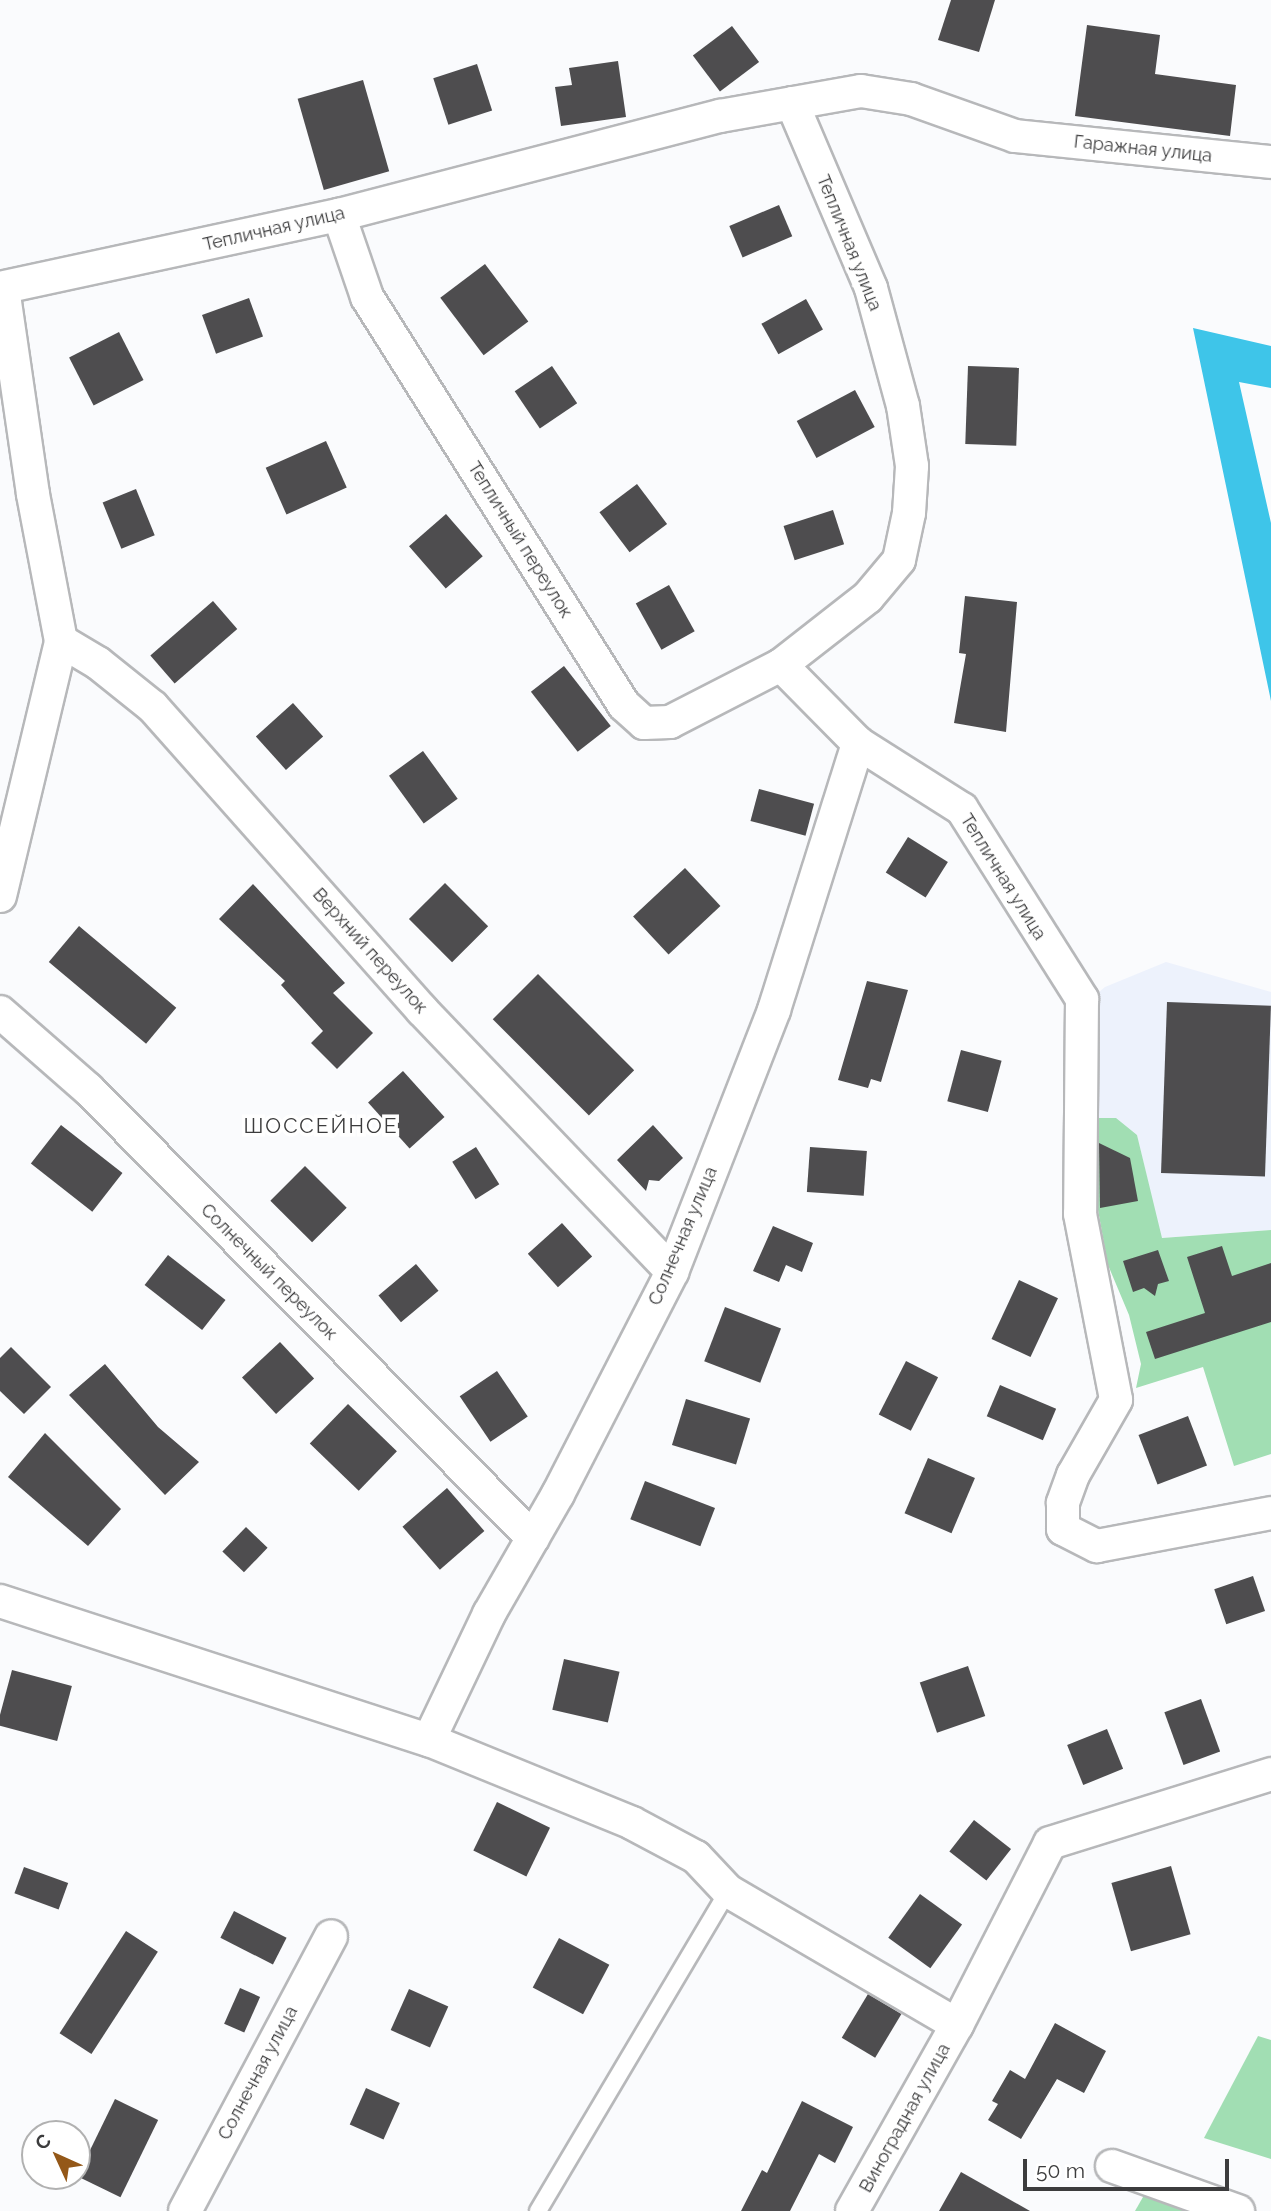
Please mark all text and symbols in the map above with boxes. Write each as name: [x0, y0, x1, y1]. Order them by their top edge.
street label: Гаражная улица: [1073, 131, 1213, 167]
street label: Тепличная улица: [812, 172, 886, 314]
street label: Тепличная улица: [201, 202, 347, 256]
street label: Тепличный переулок: [463, 458, 577, 622]
street label: Тепличная улица: [955, 810, 1051, 944]
street label: Верхний переулок: [308, 884, 432, 1018]
district label: ШОССЕЙНОЕ: [245, 1113, 397, 1139]
street label: Солнечная улица: [644, 1163, 722, 1309]
street label: Солнечный переулок: [196, 1199, 342, 1345]
street label: Солнечная улица: [214, 2002, 302, 2144]
street label: Виноградная улица: [855, 2039, 955, 2197]
north arrow: [21, 2120, 91, 2190]
text: С: [30, 2129, 55, 2154]
scale bar: [1026, 2144, 1232, 2188]
text: 50 m: [1036, 2158, 1085, 2183]

